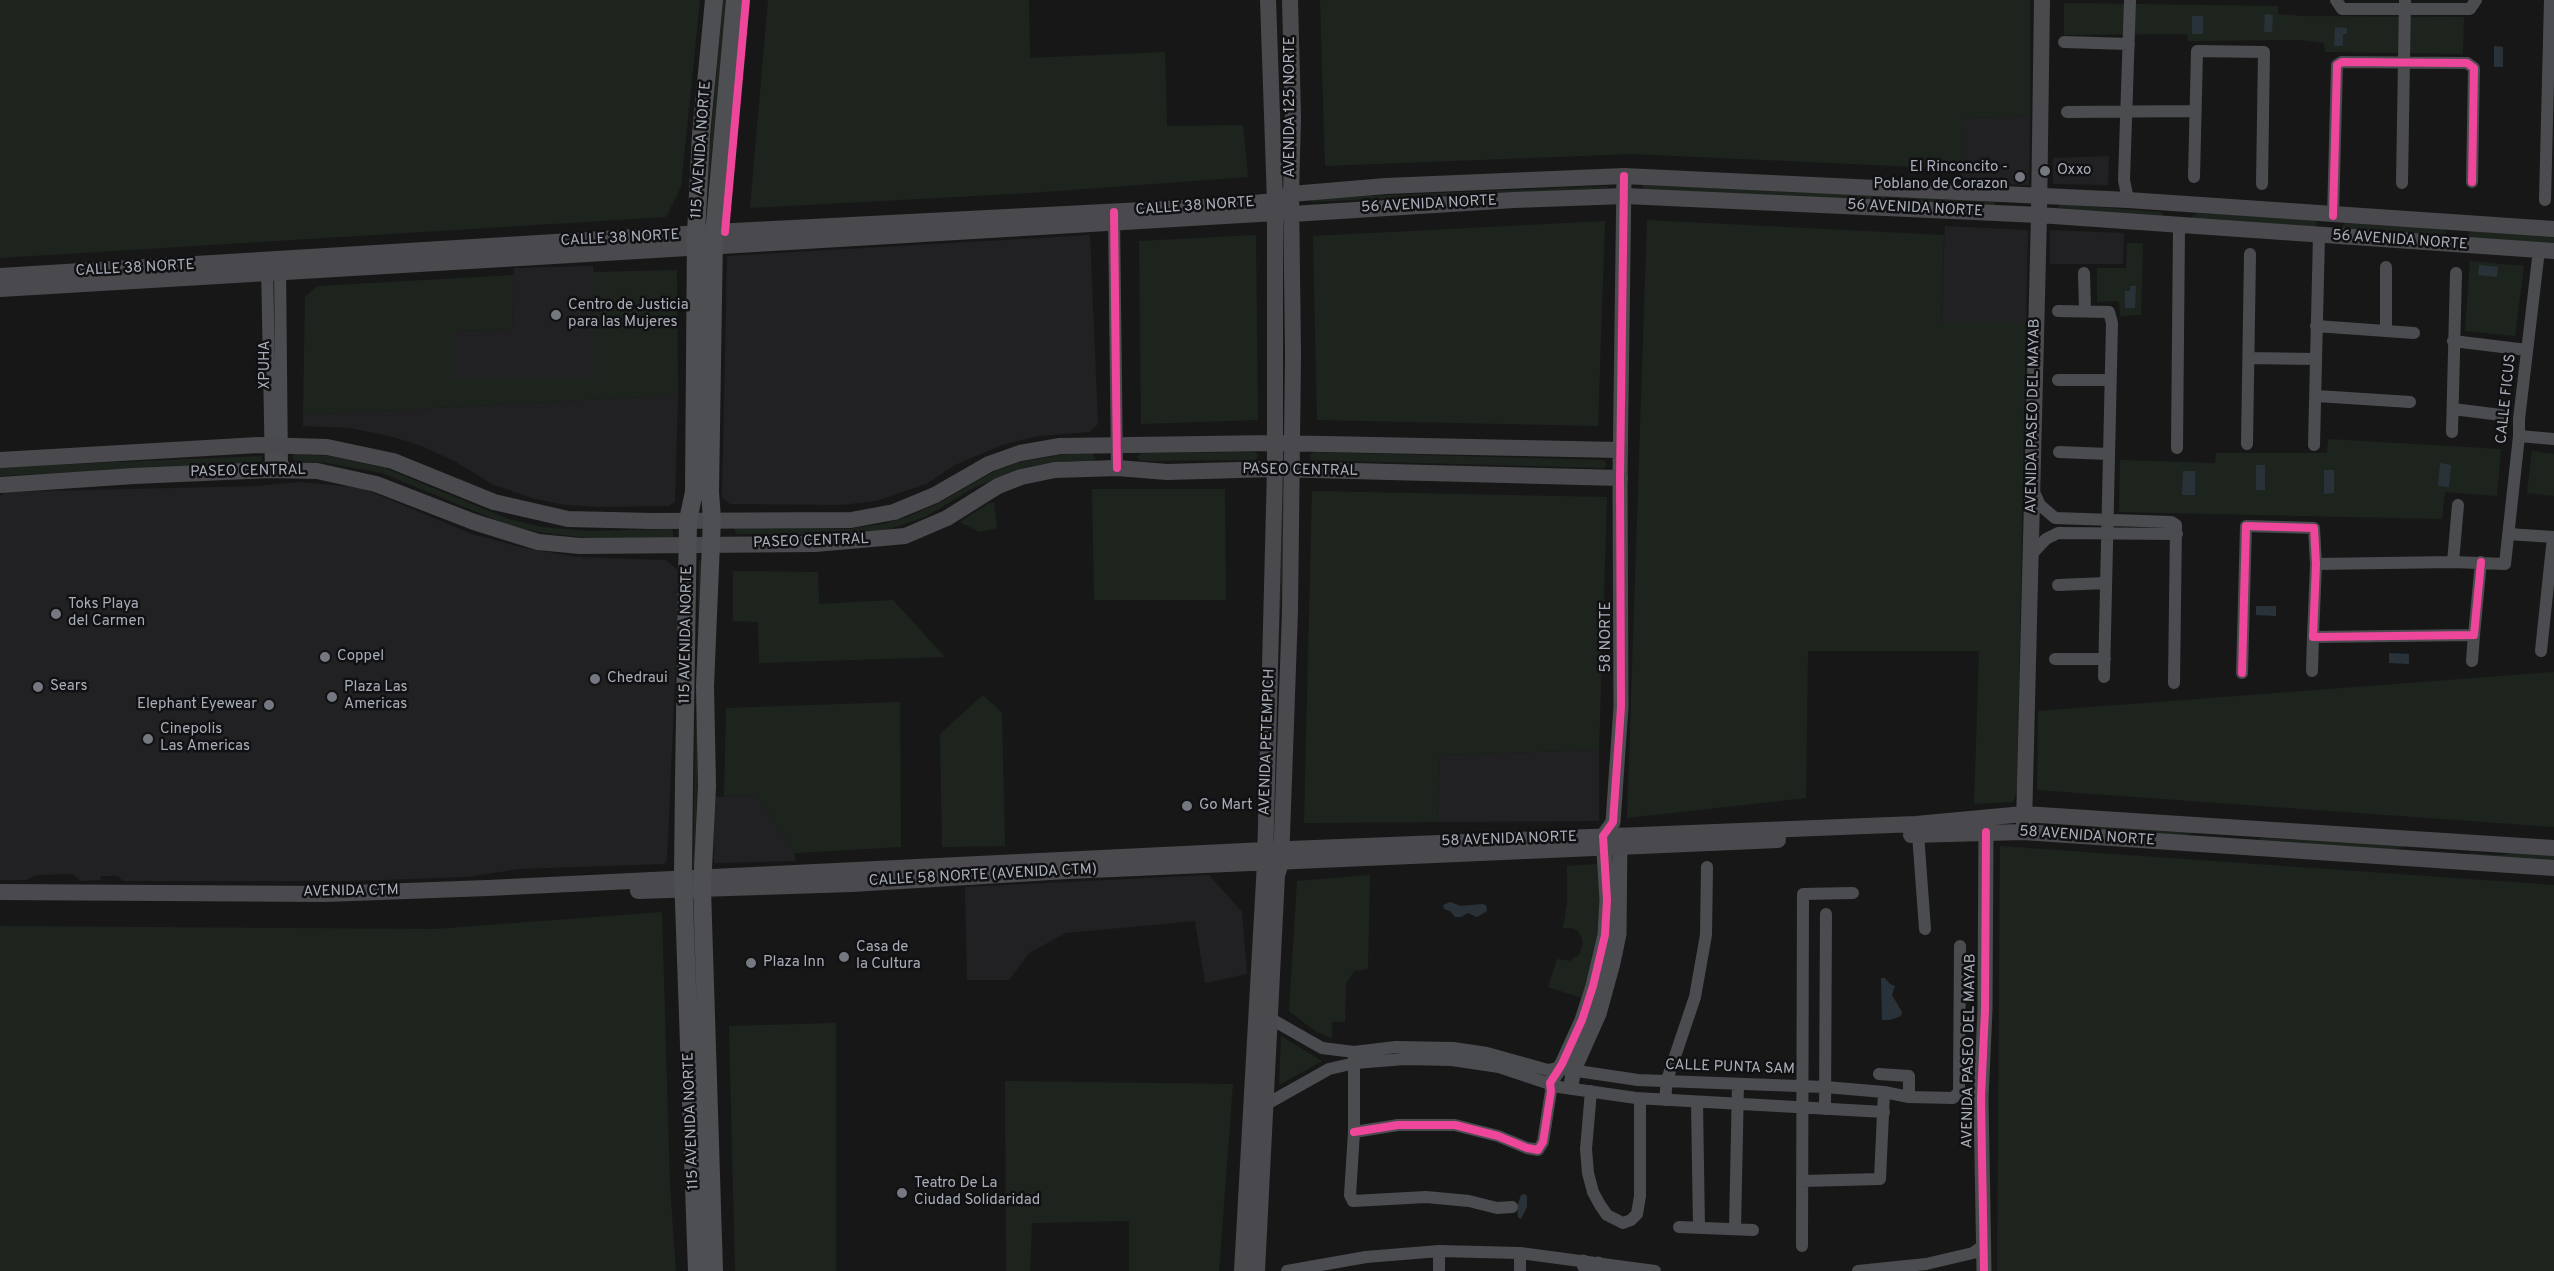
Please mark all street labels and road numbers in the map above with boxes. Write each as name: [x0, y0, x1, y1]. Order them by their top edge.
street label: AVENIDA 125 NORTE: [1282, 36, 1300, 178]
street label: 115 AVENIDA NORTE: [688, 81, 716, 219]
street label: 56 AVENIDA NORTE: [1361, 192, 1497, 218]
street label: CALLE 38 NORTE: [1135, 194, 1255, 220]
street label: 56 AVENIDA NORTE: [1847, 196, 1983, 222]
street label: CALLE 38 NORTE: [560, 227, 680, 251]
street label: 56 AVENIDA NORTE: [2332, 227, 2468, 255]
street label: CALLE 38 NORTE: [75, 257, 195, 281]
street label: AVENIDA PASEO DEL MAYAB: [2023, 318, 2045, 514]
street label: XPUHA: [257, 341, 275, 389]
street label: CALLE FICUS: [2493, 353, 2521, 445]
street label: PASEO CENTRAL: [1242, 461, 1358, 481]
street label: PASEO CENTRAL: [190, 462, 306, 482]
street label: PASEO CENTRAL: [753, 531, 869, 553]
street label: 115 AVENIDA NORTE: [677, 566, 697, 704]
street label: 58 NORTE: [1598, 602, 1616, 672]
street label: AVENIDA PETEMPICH: [1256, 668, 1280, 816]
street label: 58 AVENIDA NORTE: [2019, 823, 2155, 851]
street label: 58 AVENIDA NORTE: [1441, 829, 1577, 851]
street label: CALLE 58 NORTE (AVENIDA CTM): [868, 861, 1098, 891]
street label: AVENIDA CTM: [303, 882, 399, 902]
street label: AVENIDA PASEO DEL MAYAB: [1959, 953, 1981, 1149]
street label: 115 AVENIDA NORTE: [681, 1052, 703, 1190]
street label: CALLE PUNTA SAM: [1665, 1057, 1795, 1079]

